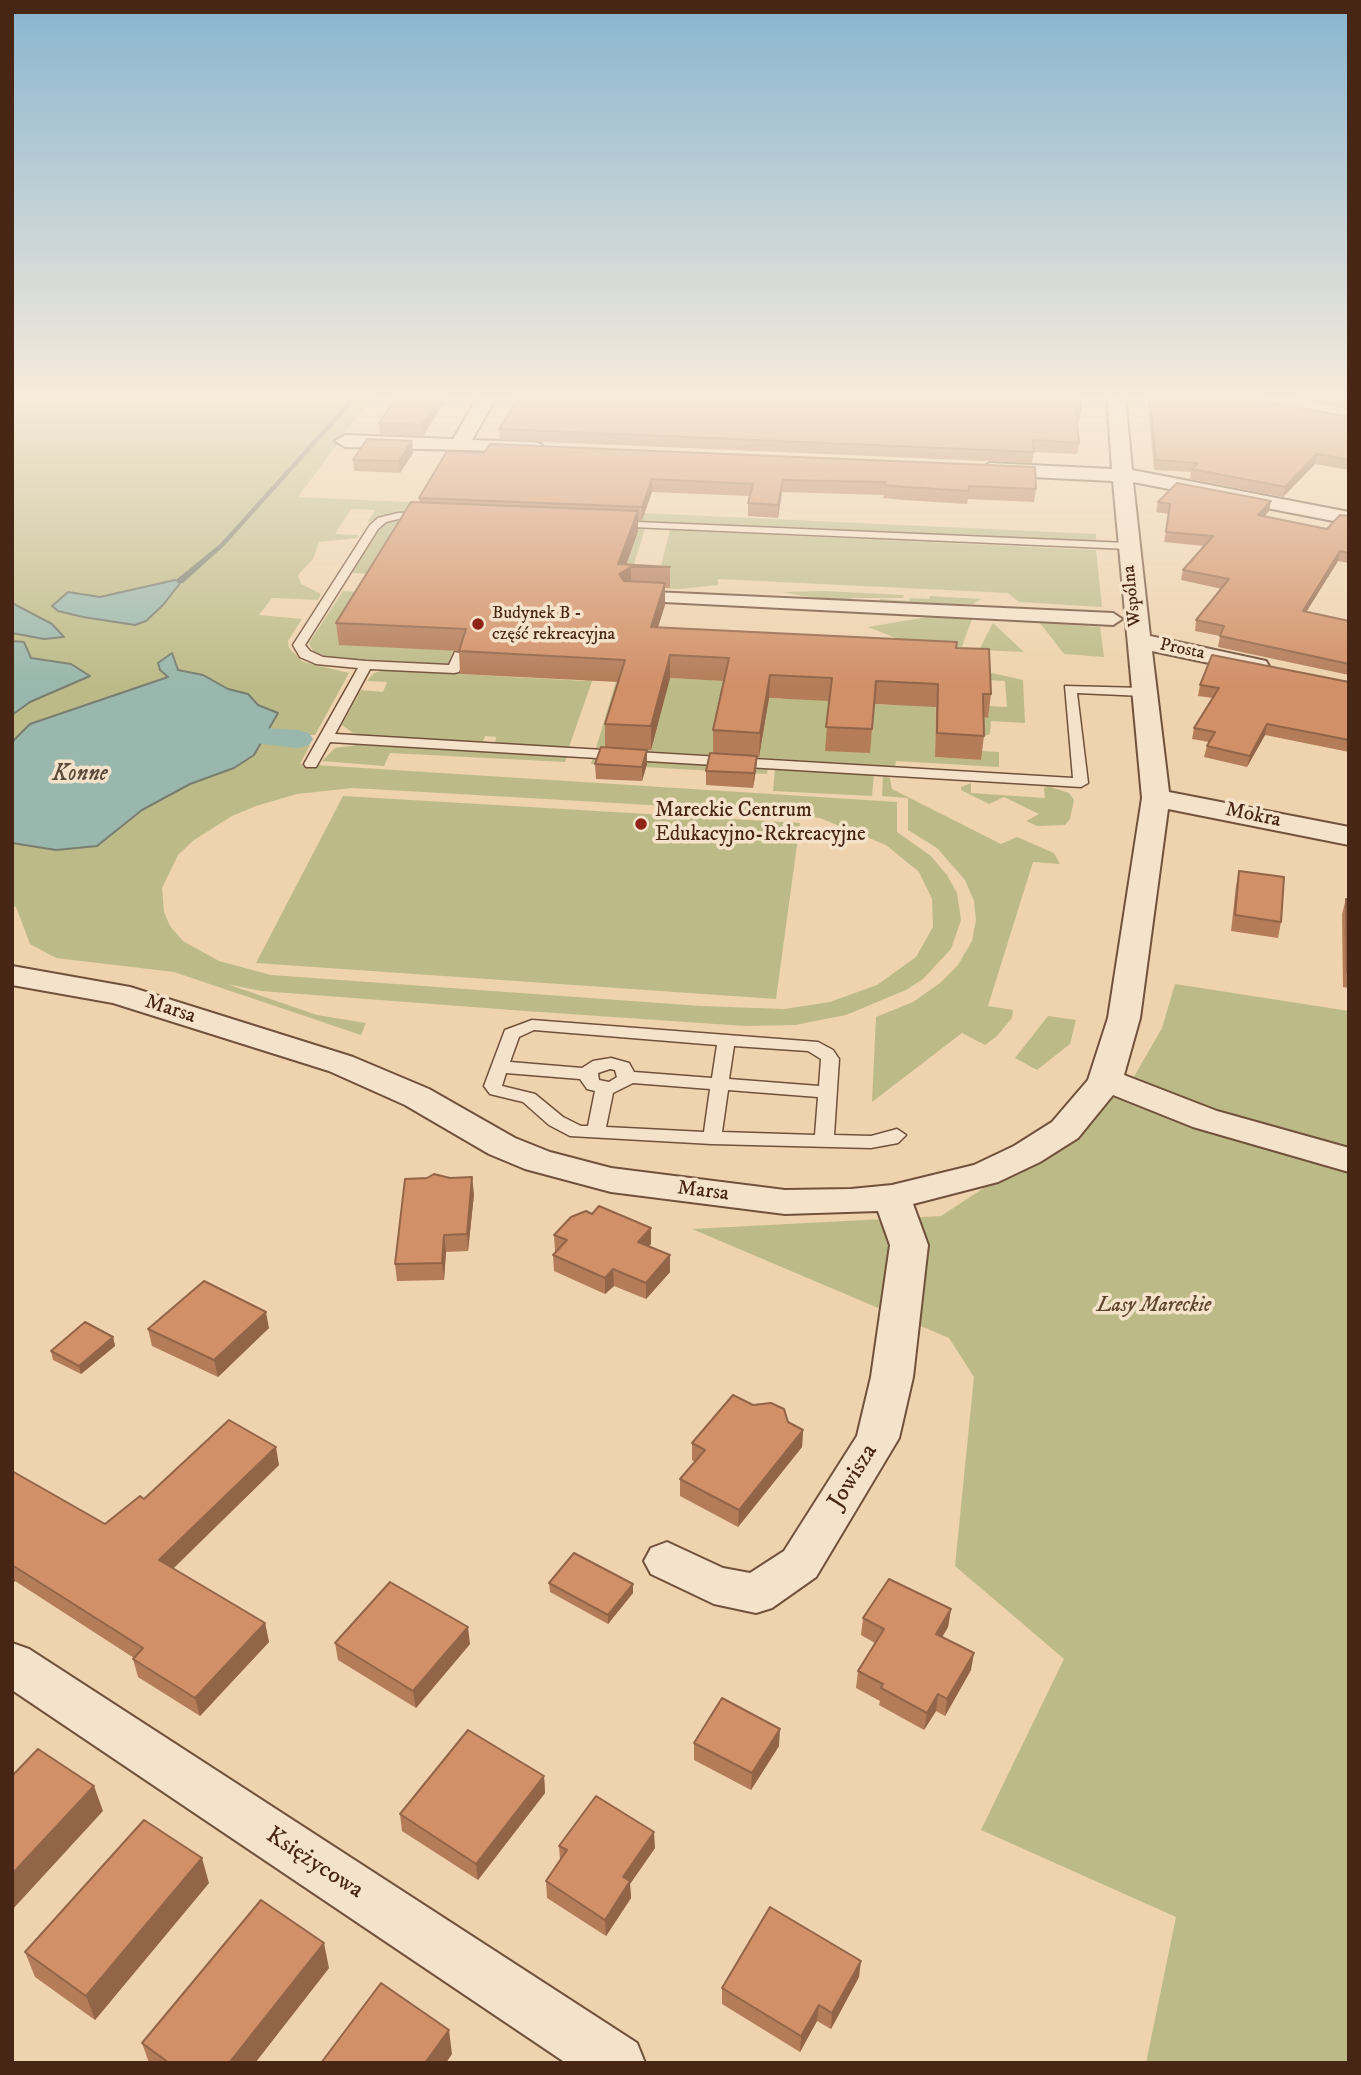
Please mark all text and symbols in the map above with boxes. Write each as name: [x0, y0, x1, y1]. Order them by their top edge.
street label: Wspólna: [1119, 564, 1147, 628]
place label: Budynek B - część rekreacyjna: [492, 603, 615, 646]
marker: Budynek B - część rekreacyjna: [470, 616, 486, 632]
street label: Prosta: [1158, 635, 1206, 665]
water label: Konne: [52, 761, 108, 789]
street label: Mokra: [1223, 798, 1283, 834]
place label: Mareckie Centrum Edukacyjno-Rekreacyjne: [655, 799, 866, 849]
marker: Mareckie Centrum Edukacyjno-Rekreacyjne: [633, 816, 649, 832]
street label: Marsa: [141, 990, 199, 1030]
street label: Marsa: [676, 1176, 730, 1208]
park label: Lasy Mareckie: [1097, 1294, 1211, 1320]
street label: Jowisza: [823, 1439, 885, 1515]
street label: Księżycowa: [260, 1822, 368, 1906]

